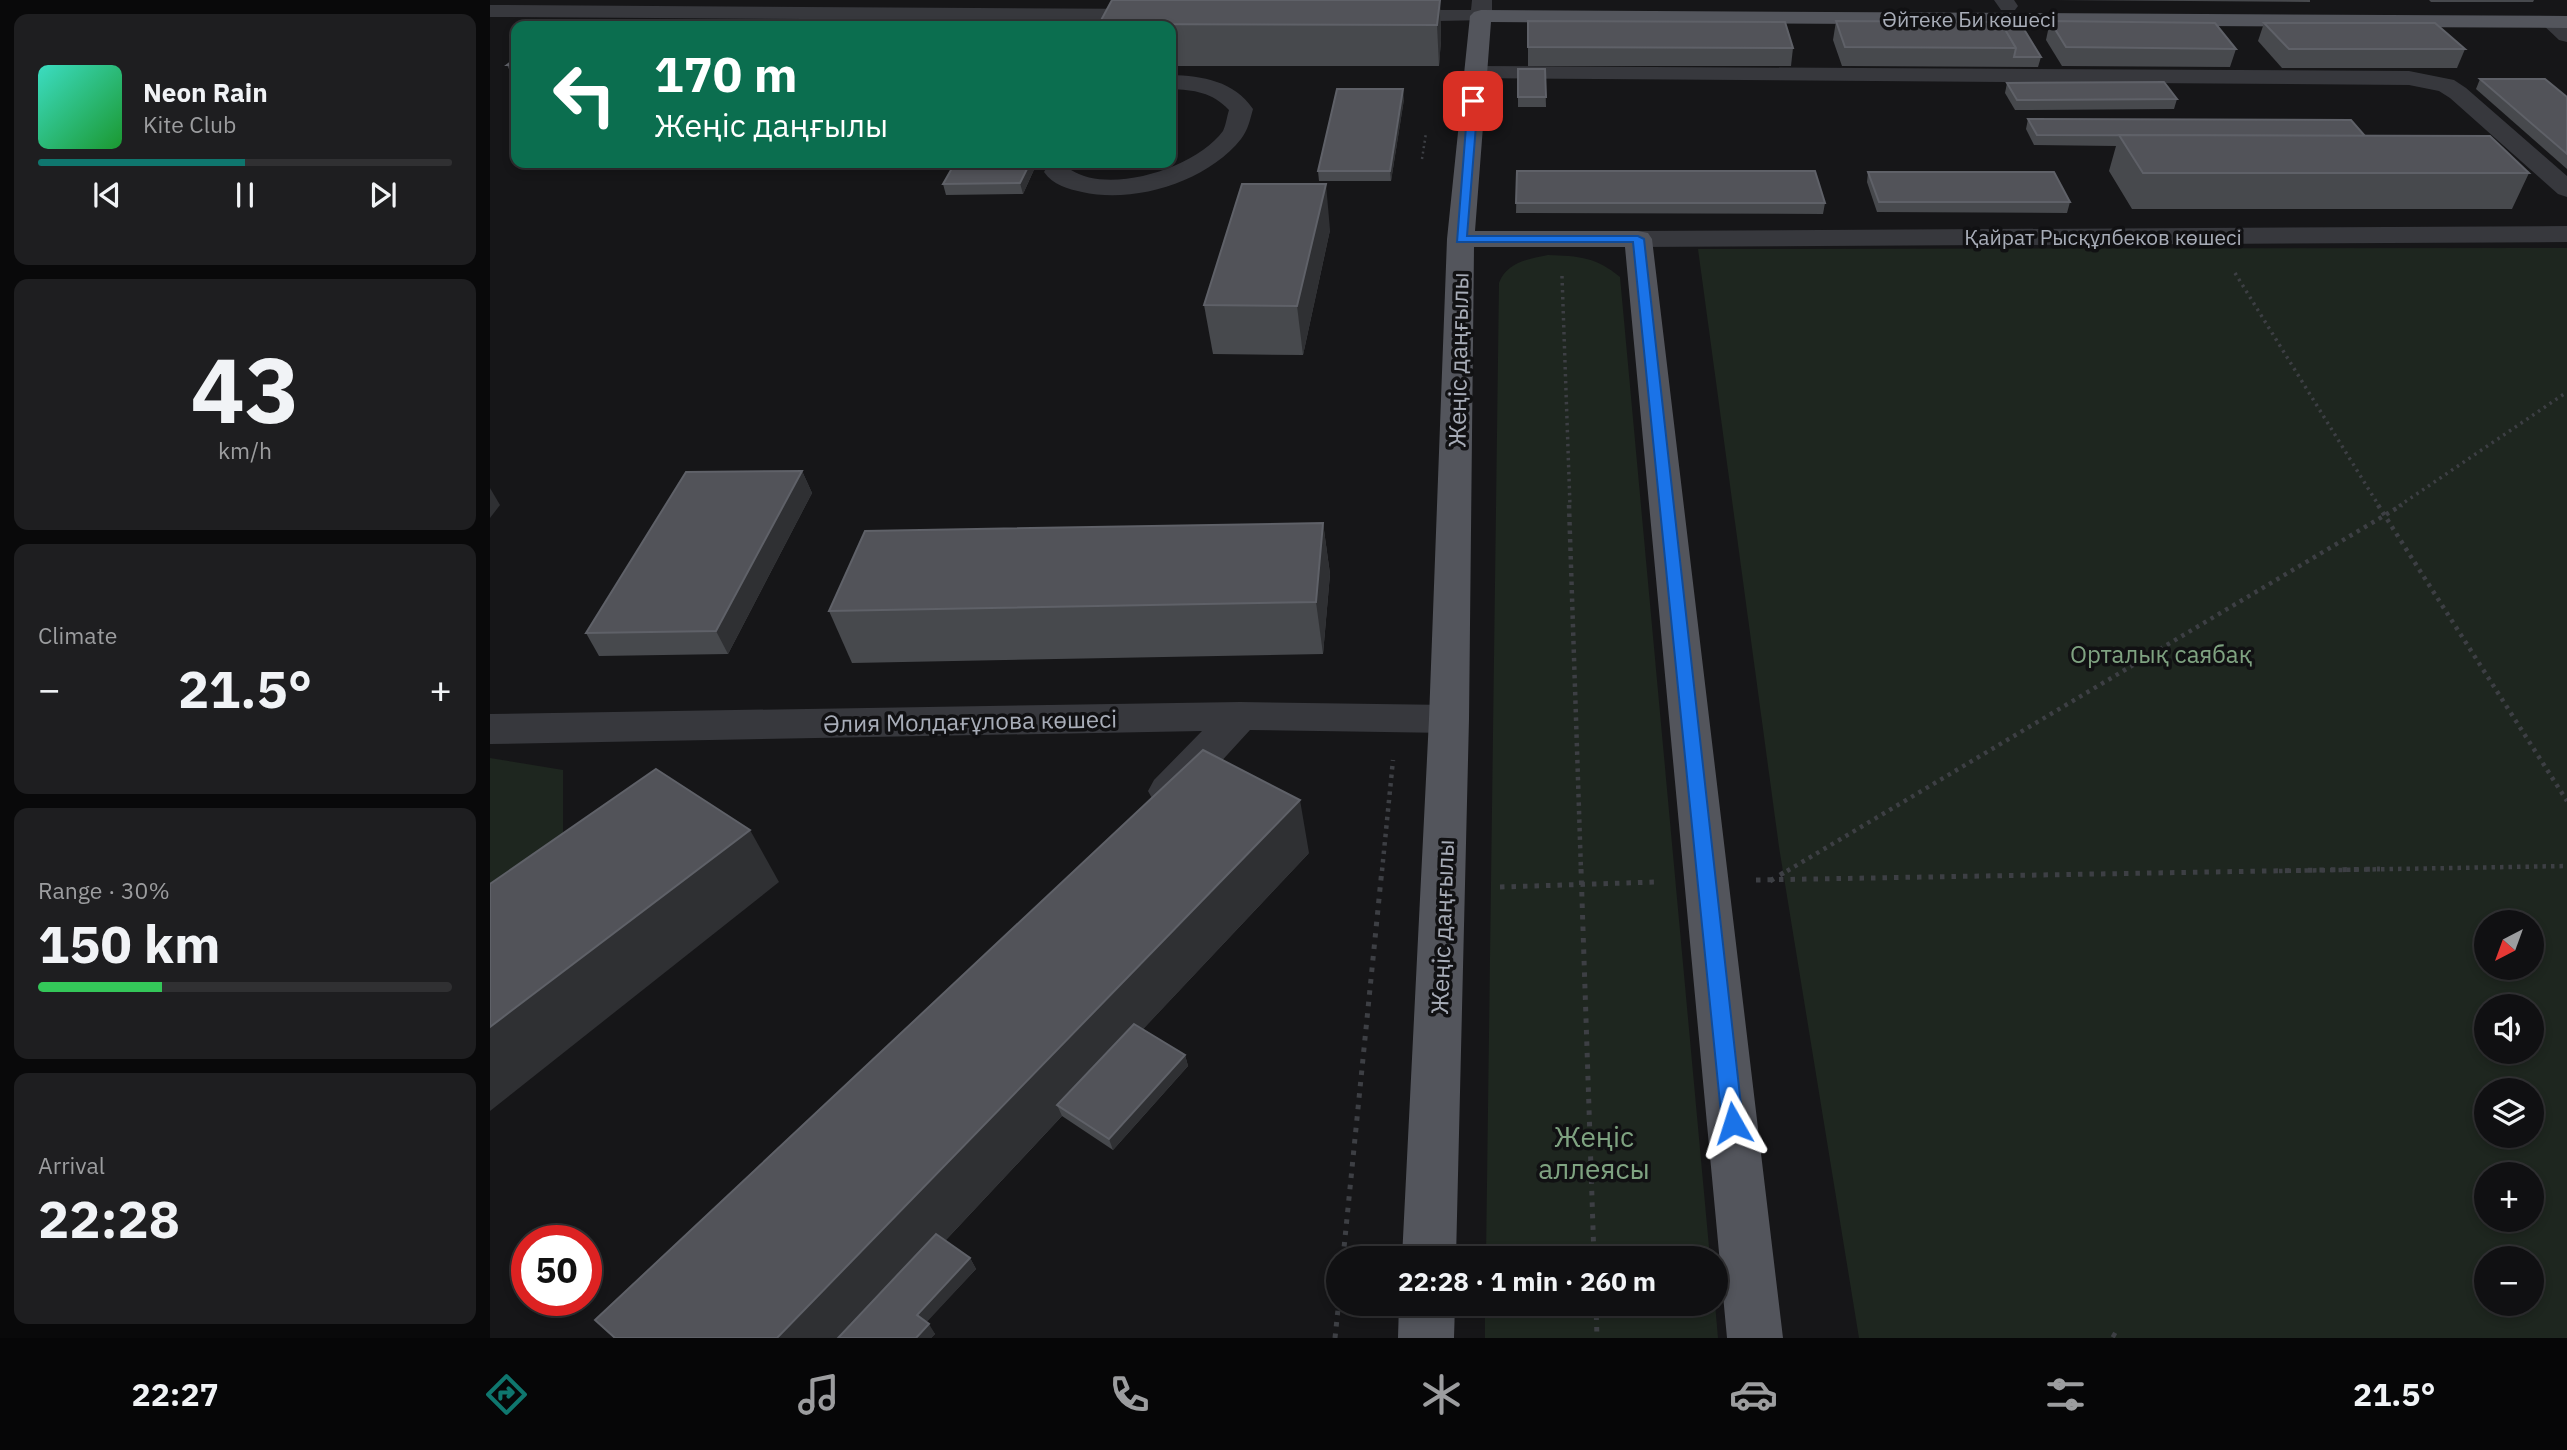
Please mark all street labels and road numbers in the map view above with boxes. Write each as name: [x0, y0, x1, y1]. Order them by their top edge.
street label: Әйтеке Би көшесі: [1882, 5, 2056, 33]
street label: Қайрат Рысқұлбеков көшесі: [1964, 223, 2242, 251]
street label: Жеңіс даңғылы: [1440, 272, 1476, 448]
street label: Әлия Молдағұлова көшесі: [823, 702, 1117, 740]
street label: Жеңіс даңғылы: [1423, 839, 1461, 1015]

